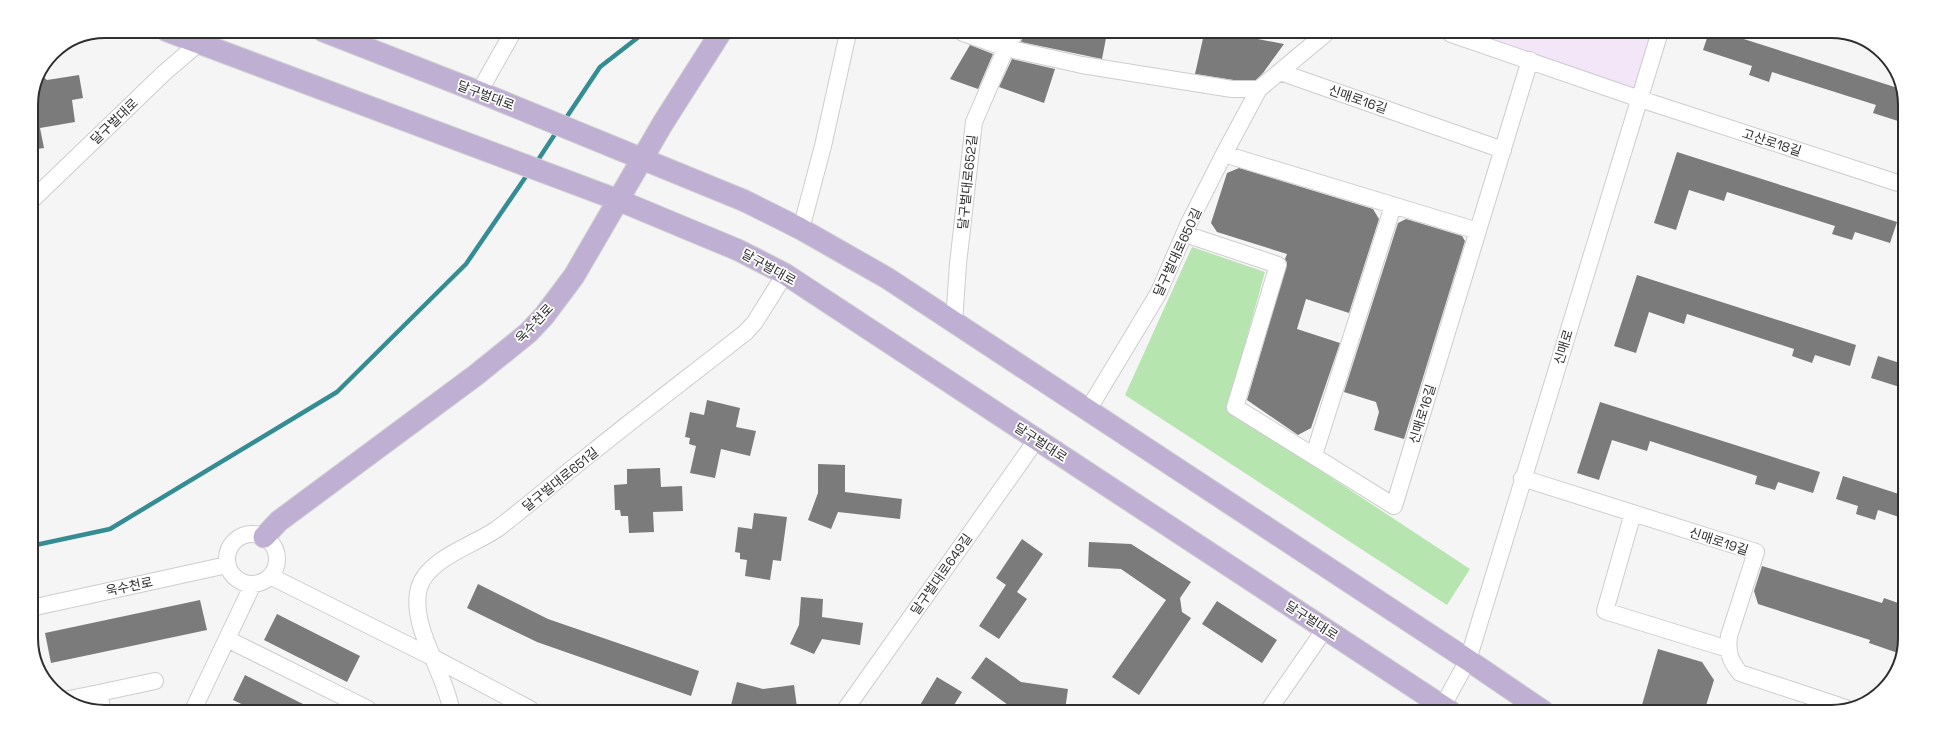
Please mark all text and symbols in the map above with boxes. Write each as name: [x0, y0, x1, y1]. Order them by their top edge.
street label: 달구벌대로: [455, 77, 517, 114]
street label: 신매로16길: [1326, 81, 1390, 117]
street label: 달구벌대로: [87, 94, 142, 148]
street label: 고산로18길: [1740, 125, 1804, 160]
street label: 달구벌대로652길: [954, 134, 981, 230]
street label: 달구벌대로650길: [1149, 205, 1205, 299]
street label: 달구벌대로: [738, 246, 799, 289]
street label: 욱수천로: [512, 300, 557, 347]
street label: 신매로: [1550, 327, 1577, 367]
street label: 신매로16길: [1405, 382, 1440, 446]
street label: 달구벌대로: [1011, 419, 1070, 466]
street label: 달구벌대로651길: [519, 444, 602, 515]
street label: 신매로19길: [1687, 524, 1751, 559]
street label: 달구벌대로649길: [907, 530, 976, 618]
street label: 욱수천로: [104, 573, 154, 600]
street label: 달구벌대로: [1282, 597, 1341, 644]

